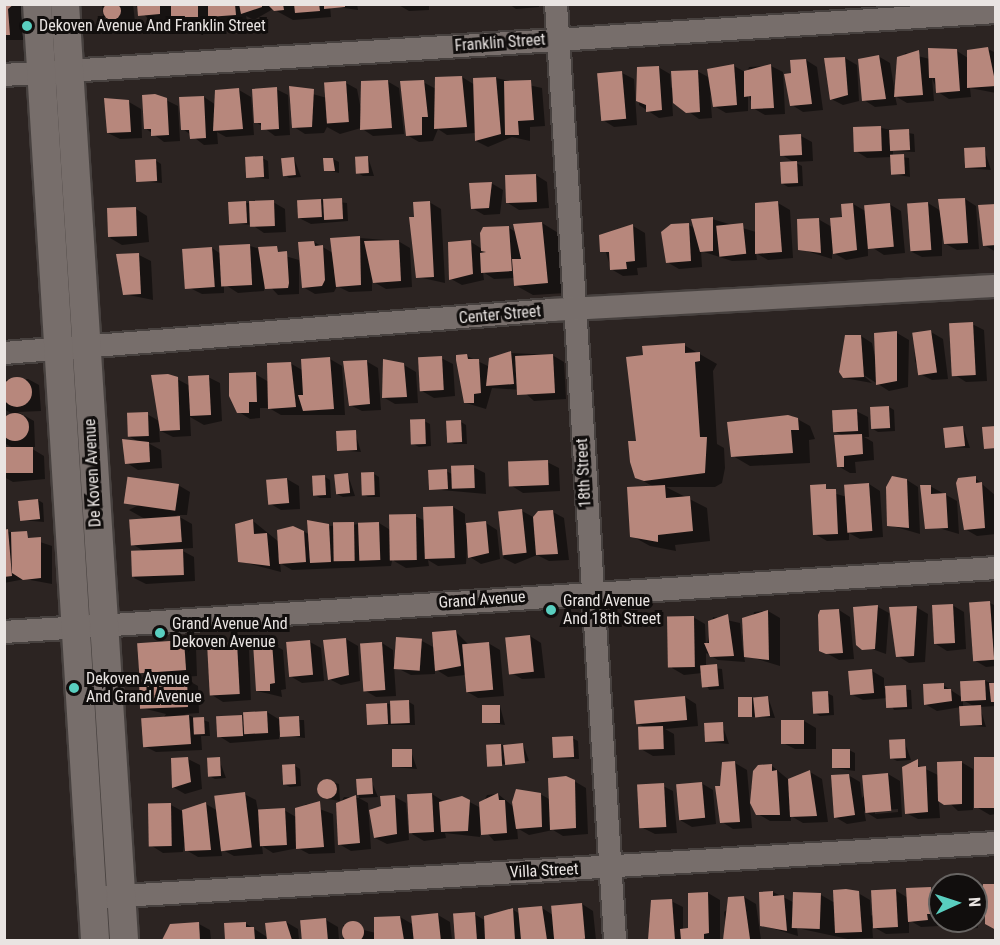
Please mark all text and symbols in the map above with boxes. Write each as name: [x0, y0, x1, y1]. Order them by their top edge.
place label: Dekoven Avenue And Franklin Street: [39, 16, 266, 36]
marker: Dekoven Avenue And Franklin Street: [20, 19, 34, 33]
street label: Franklin Street: [454, 30, 546, 56]
street label: Center Street: [458, 302, 542, 328]
street label: De Koven Avenue: [81, 418, 105, 528]
street label: 18th Street: [573, 438, 595, 508]
street label: Grand Avenue: [438, 587, 526, 613]
place label: Grand Avenue And 18th Street: [563, 591, 661, 629]
marker: Grand Avenue And 18th Street: [544, 603, 558, 617]
place label: Grand Avenue And Dekoven Avenue: [172, 614, 288, 652]
marker: Grand Avenue And Dekoven Avenue: [153, 626, 167, 640]
place label: Dekoven Avenue And Grand Avenue: [86, 669, 202, 707]
marker: Dekoven Avenue And Grand Avenue: [67, 681, 81, 695]
street label: Villa Street: [509, 860, 579, 882]
north arrow: [928, 873, 988, 933]
text: N: [965, 897, 984, 908]

